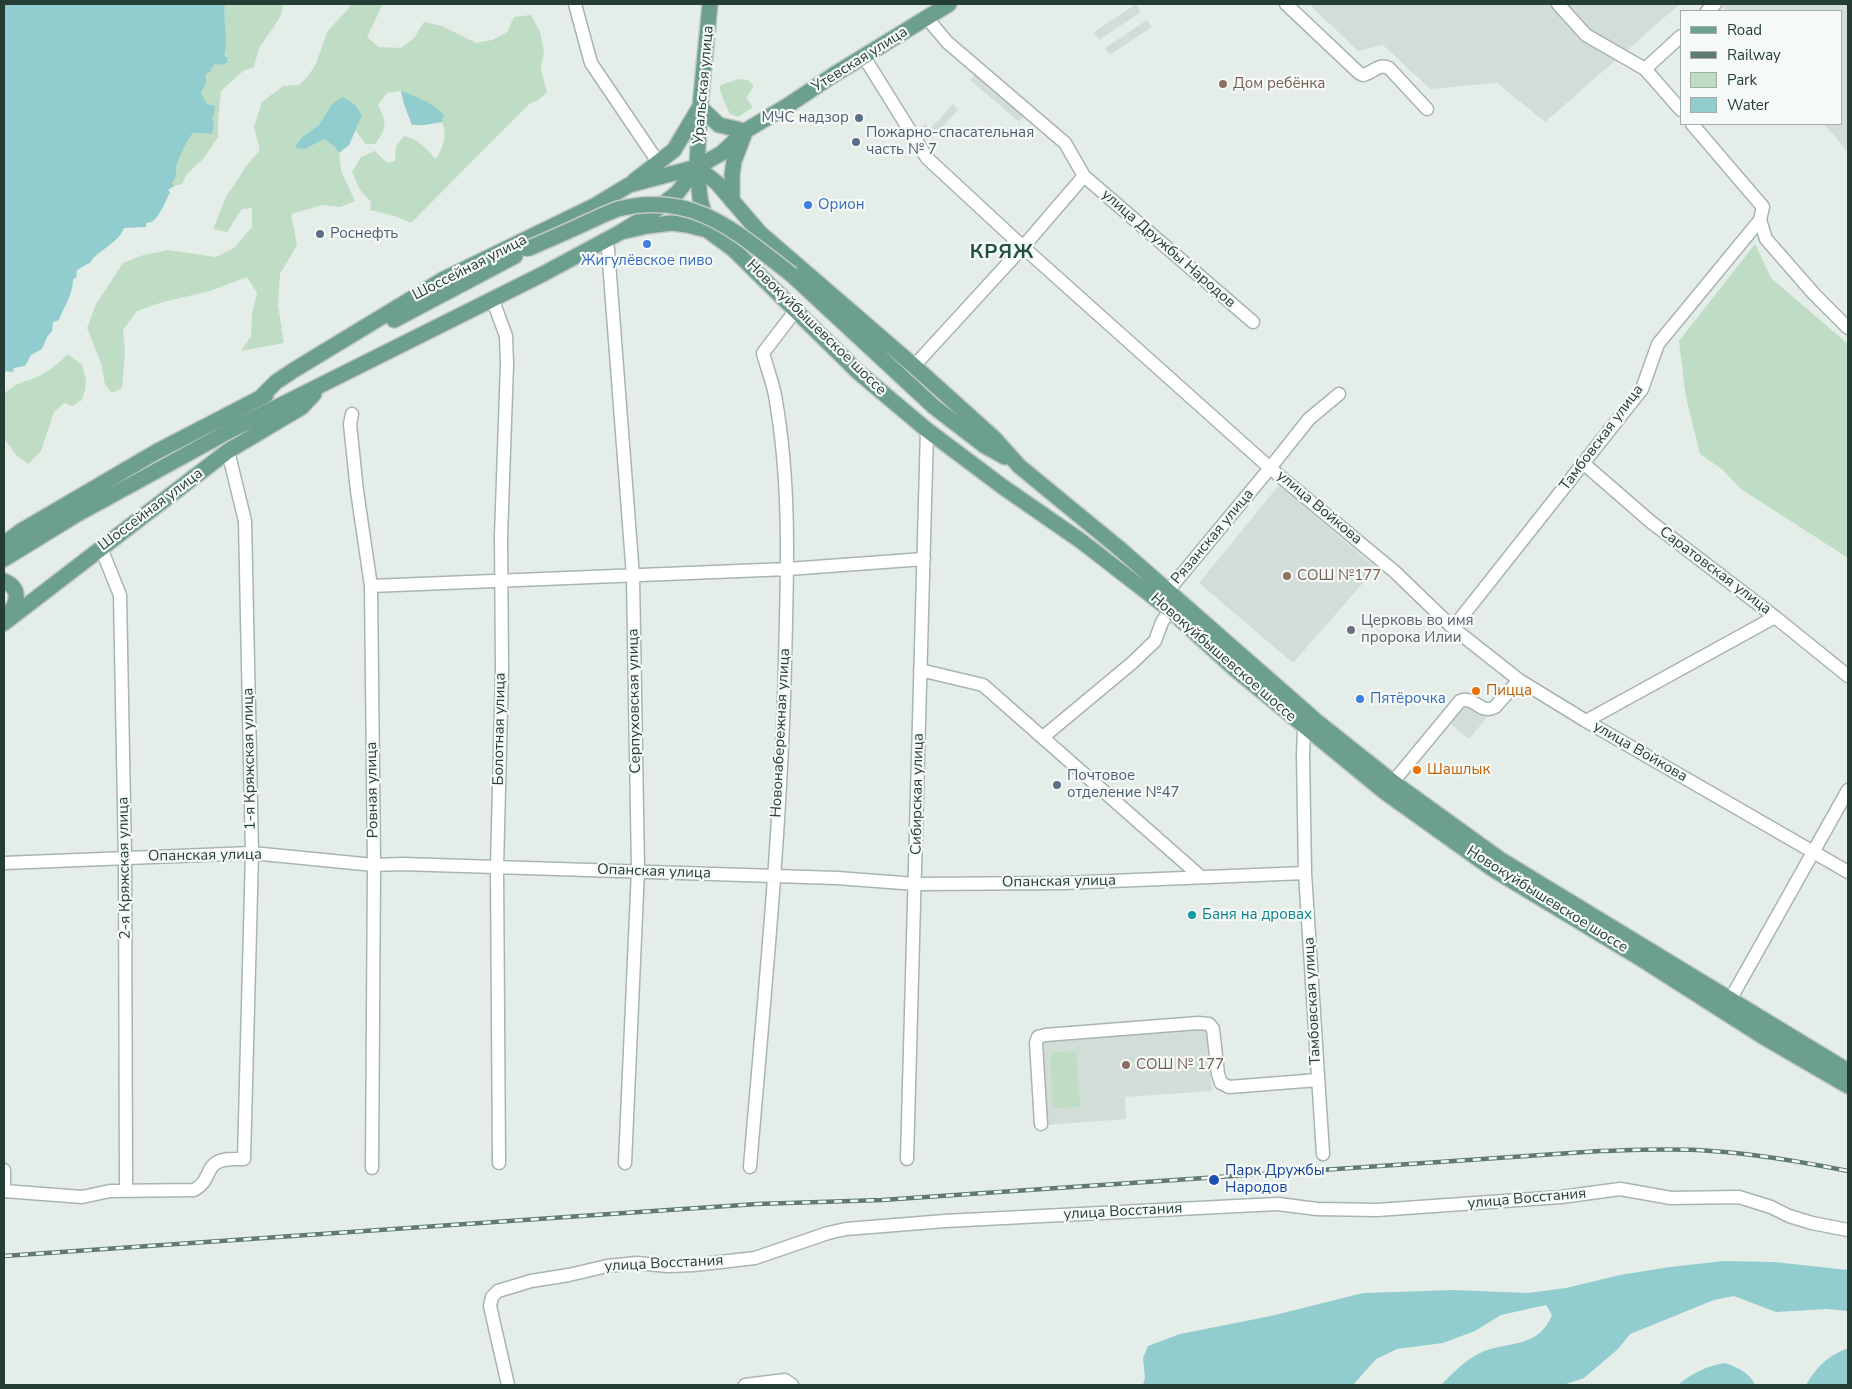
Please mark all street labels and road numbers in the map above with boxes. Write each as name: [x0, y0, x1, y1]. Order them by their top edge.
street label: Утевская улица: [809, 23, 911, 97]
street label: Уральская улица: [690, 25, 718, 145]
street label: улица Дружбы Народов: [1097, 186, 1239, 312]
street label: Шоссейная улица: [410, 231, 530, 305]
street label: Новокуйбышевское шоссе: [742, 257, 890, 399]
street label: Тамбовская улица: [1556, 382, 1648, 494]
street label: Шоссейная улица: [95, 465, 207, 555]
street label: улица Войкова: [1273, 467, 1365, 549]
street label: Рязанская улица: [1168, 486, 1258, 588]
street label: Саратовская улица: [1656, 523, 1774, 619]
street label: Новокуйбышевское шоссе: [1146, 590, 1300, 726]
street label: Серпуховская улица: [625, 628, 645, 774]
street label: Новонабережная улица: [768, 648, 794, 818]
street label: Болотная улица: [490, 673, 510, 785]
street label: 1-я Кряжская улица: [240, 688, 260, 830]
street label: улица Войкова: [1590, 718, 1690, 786]
street label: Сибирская улица: [908, 733, 928, 855]
street label: Ровная улица: [363, 742, 383, 838]
street label: 2-я Кряжская улица: [115, 797, 135, 939]
street label: Новокуйбышевское шоссе: [1463, 843, 1631, 957]
street label: Опанская улица: [148, 846, 262, 866]
street label: Опанская улица: [597, 861, 711, 883]
street label: Опанская улица: [1002, 872, 1116, 892]
street label: Тамбовская улица: [1301, 937, 1325, 1065]
street label: улица Восстания: [1467, 1185, 1587, 1213]
street label: улица Восстания: [1063, 1200, 1183, 1224]
street label: улица Восстания: [604, 1252, 724, 1276]

